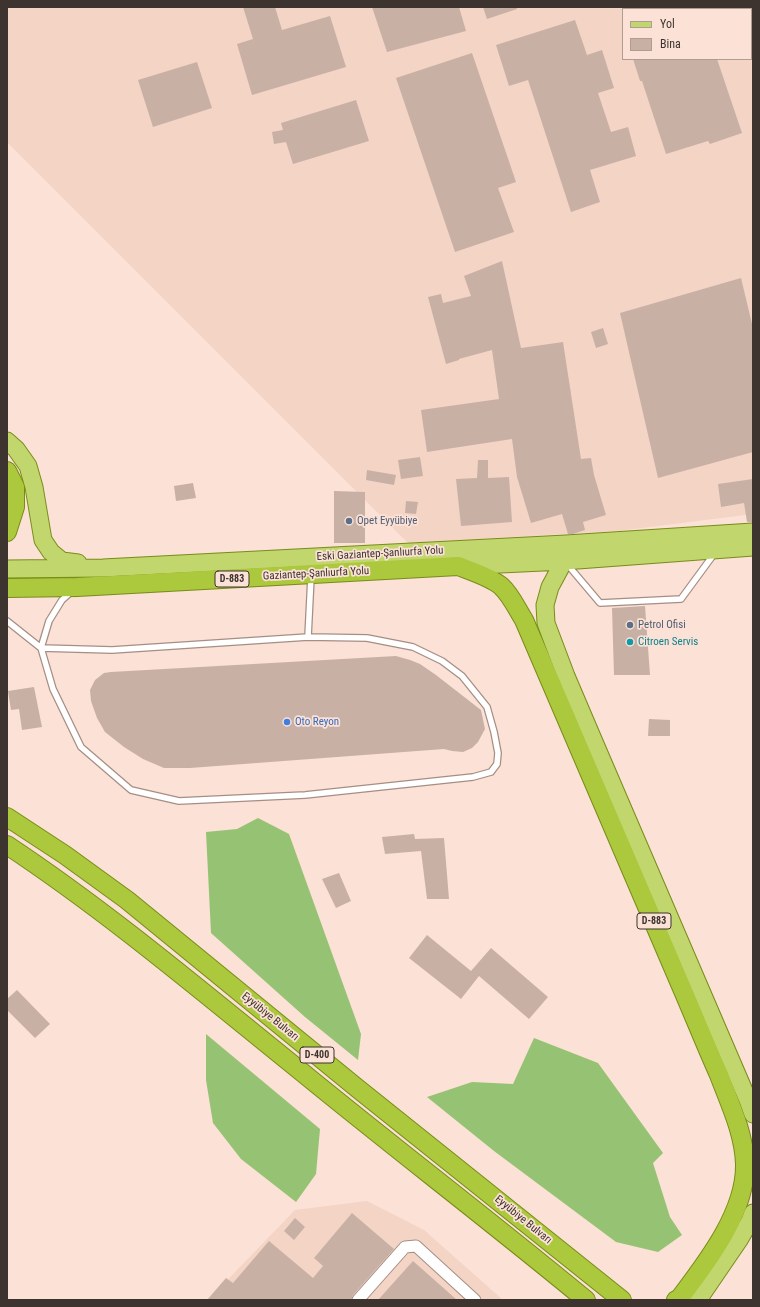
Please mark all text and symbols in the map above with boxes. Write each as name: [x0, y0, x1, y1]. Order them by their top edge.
legend: [622, 8, 752, 60]
text: Yol: [660, 17, 675, 31]
text: Bina: [660, 37, 681, 51]
place label: Opet Eyyübiye: [357, 514, 417, 528]
marker: Opet Eyyübiye: [344, 516, 354, 526]
street label: Eski Gaziantep-Şanlıurfa Yolu: [316, 544, 444, 564]
street label: Gaziantep-Şanlıurfa Yolu: [262, 565, 370, 583]
road number: D-883: [215, 571, 249, 587]
place label: Petrol Ofisi: [638, 618, 686, 632]
marker: Petrol Ofisi: [625, 620, 635, 630]
place label: Citroen Servis: [638, 635, 698, 649]
marker: Citroen Servis: [625, 637, 635, 647]
place label: Oto Reyon: [295, 715, 339, 729]
marker: Oto Reyon: [282, 717, 292, 727]
road number: D-883: [637, 913, 671, 929]
street label: Eyyübiye Bulvarı: [239, 990, 301, 1044]
road number: D-400: [300, 1047, 334, 1063]
street label: Eyyübiye Bulvarı: [492, 1193, 554, 1247]

